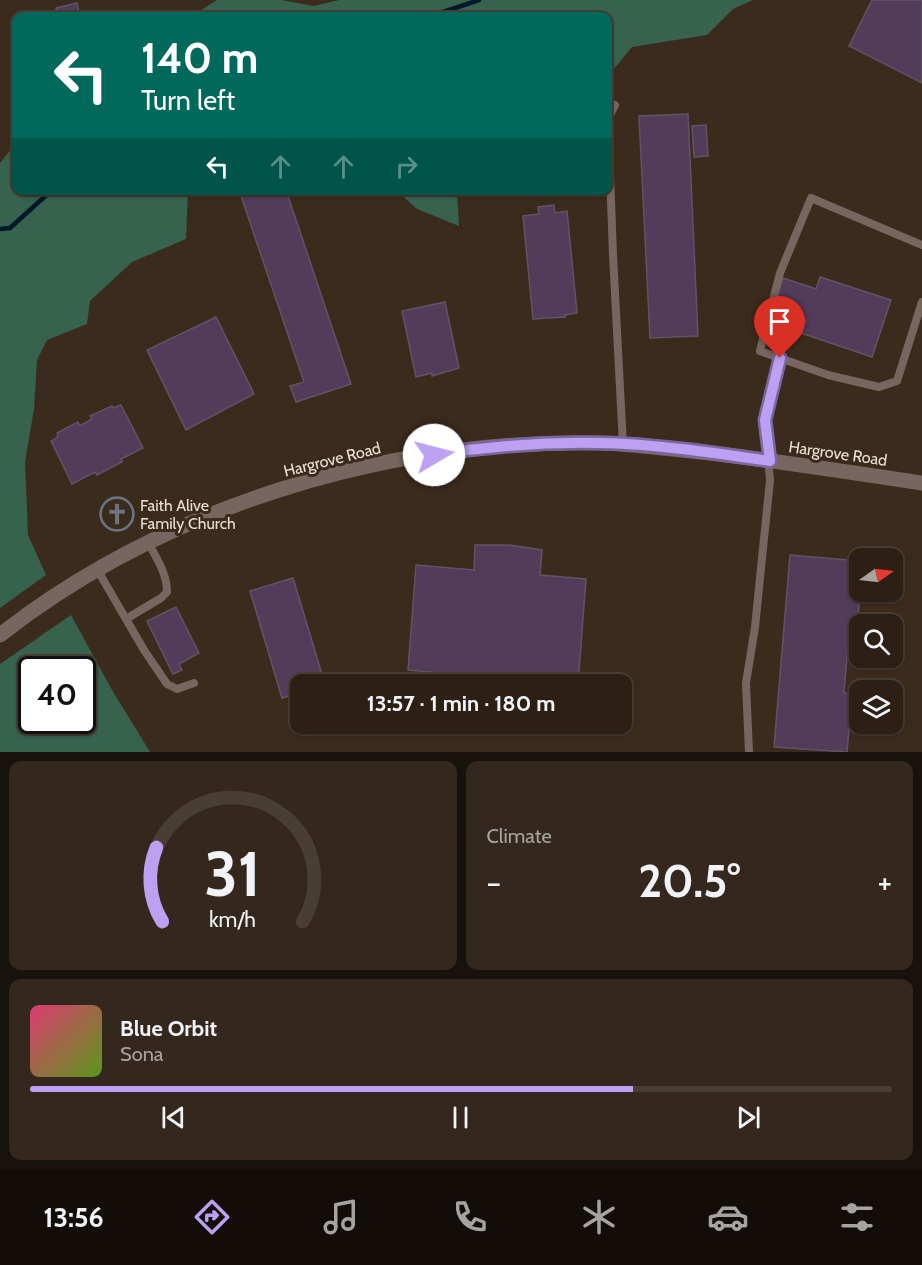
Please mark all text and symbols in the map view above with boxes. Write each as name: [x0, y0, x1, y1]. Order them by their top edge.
text: 140 m: [141, 32, 258, 84]
icon: left: [42, 36, 120, 114]
text: Turn left: [141, 84, 235, 117]
icon: left: [201, 150, 234, 183]
icon: ahead: [264, 150, 297, 183]
icon: ahead: [327, 150, 360, 183]
icon: right: [390, 150, 423, 183]
pin: [754, 296, 805, 358]
icon: arrive: [763, 305, 796, 338]
position arrow: [402, 423, 466, 487]
street label: Hargrove Road: [787, 437, 889, 470]
street label: Hargrove Road: [282, 438, 383, 481]
church icon: Faith Alive Family Church: [99, 496, 135, 532]
place label: Faith Alive Family Church: [140, 496, 236, 533]
north arrow: [849, 548, 903, 602]
map controls: [849, 548, 903, 734]
button: search: [849, 614, 903, 668]
speed limit sign: 40: [18, 656, 96, 734]
button: layers: [849, 680, 903, 734]
text: 13:57 · 1 min · 180 m: [367, 690, 555, 717]
text: Climate: [487, 824, 552, 848]
text: 31: [204, 836, 261, 912]
text: 20.5°: [638, 854, 740, 908]
text: −: [487, 862, 501, 902]
text: +: [877, 862, 892, 902]
text: km/h: [209, 907, 256, 933]
text: Blue Orbit: [120, 1015, 217, 1042]
text: Sona: [120, 1042, 163, 1066]
icon: previous: [157, 1101, 190, 1134]
icon: pause: [444, 1101, 477, 1134]
icon: next: [732, 1101, 765, 1134]
icon: directions: [191, 1196, 233, 1238]
icon: music: [320, 1196, 362, 1238]
icon: phone: [449, 1196, 491, 1238]
icon: climate: [578, 1196, 620, 1238]
icon: car: [707, 1196, 749, 1238]
icon: filters: [836, 1196, 878, 1238]
text: 13:56: [44, 1201, 104, 1234]

